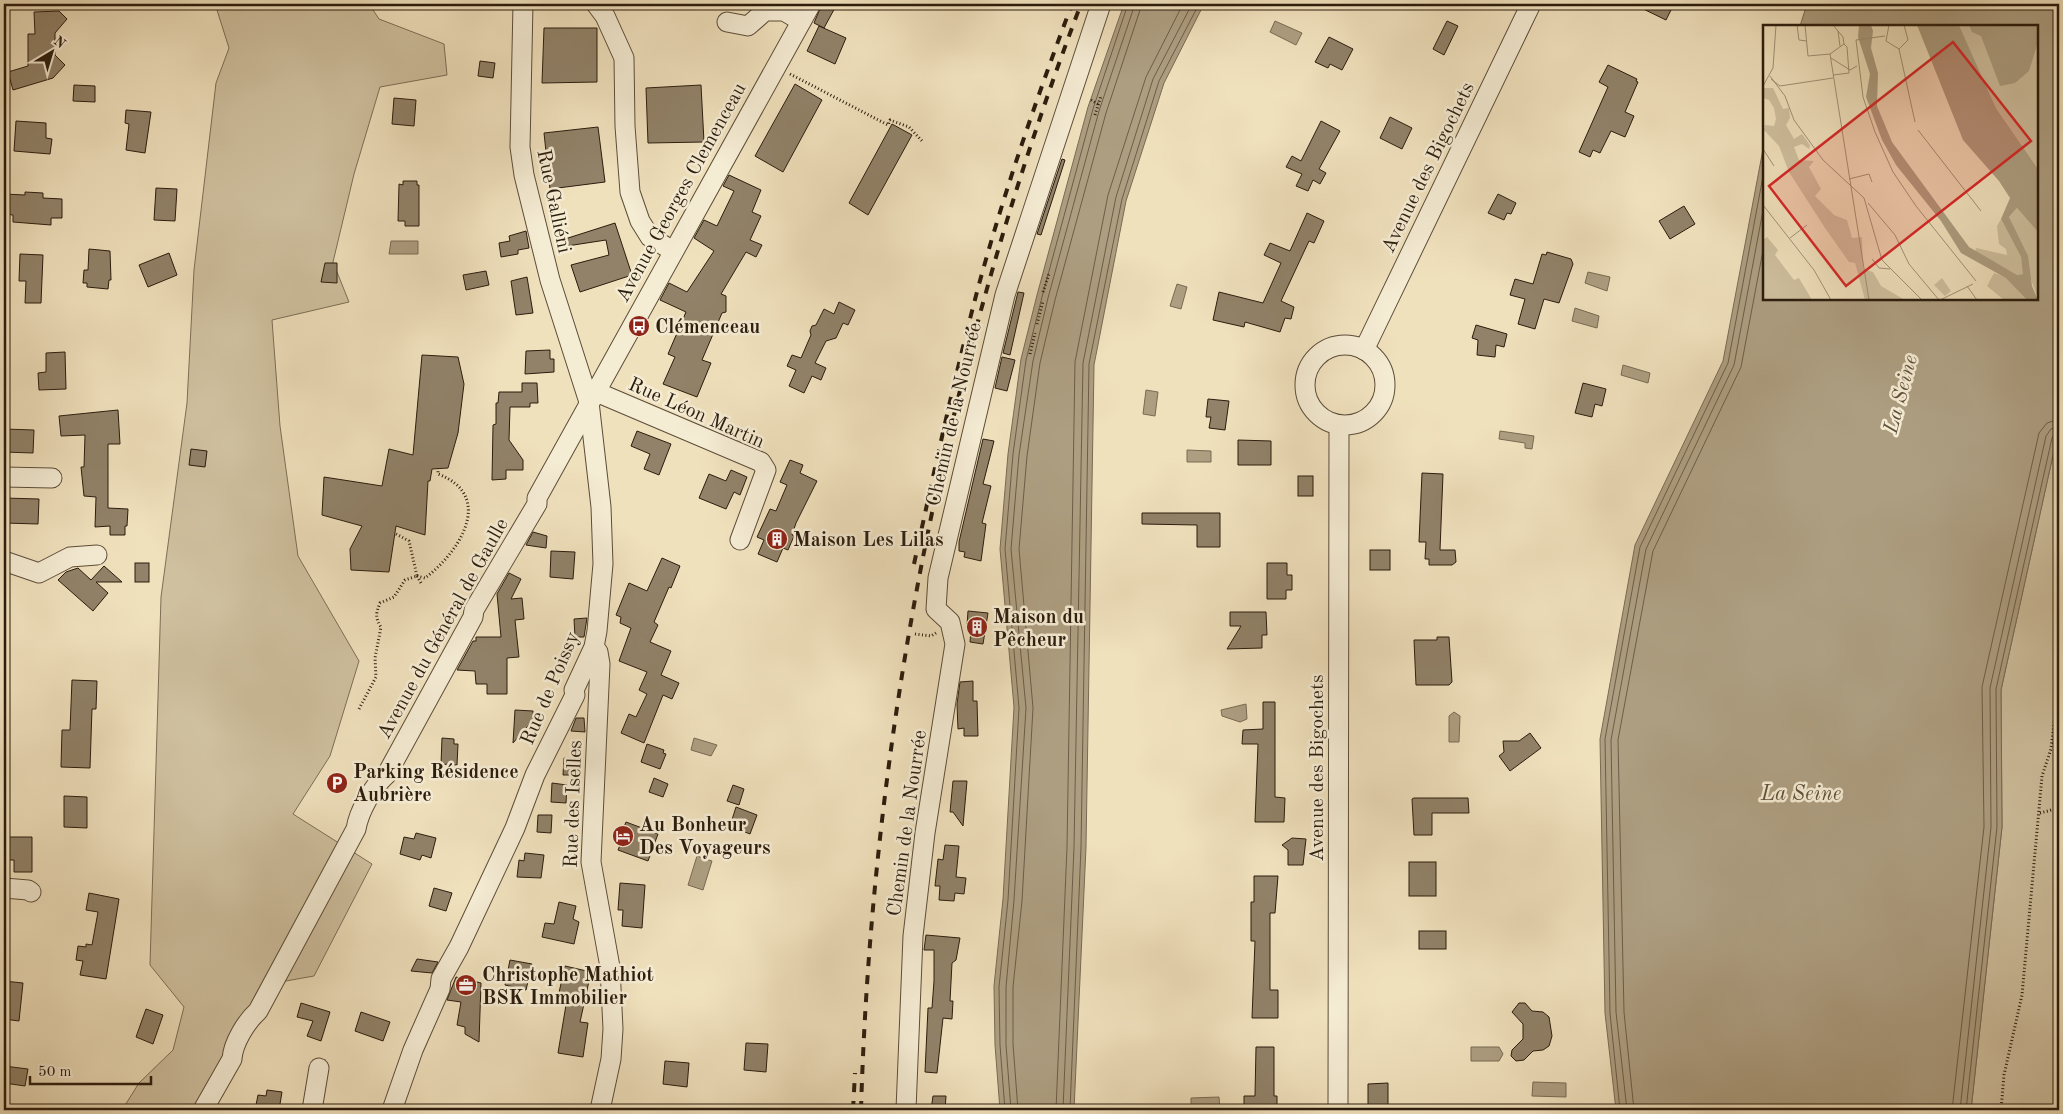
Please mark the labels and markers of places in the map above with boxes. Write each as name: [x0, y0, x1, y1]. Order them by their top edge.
bus stop icon: Clémenceau: [627, 314, 651, 338]
place label: Clémenceau: [655, 318, 760, 338]
building icon: Maison Les Lilas: [765, 527, 789, 551]
place label: Maison Les Lilas: [793, 531, 944, 551]
place label: Maison du Pêcheur: [993, 608, 1084, 651]
building icon: Maison du Pêcheur: [965, 615, 989, 639]
place label: Parking Résidence Aubrière: [353, 763, 519, 806]
parking icon: Parking Résidence Aubrière: [325, 771, 349, 795]
place label: Au Bonheur Des Voyageurs: [639, 816, 771, 859]
hotel icon: Au Bonheur Des Voyageurs: [611, 824, 635, 848]
place label: Christophe Mathiot BSK Immobilier: [482, 966, 654, 1009]
office icon: Christophe Mathiot BSK Immobilier: [454, 973, 478, 997]

